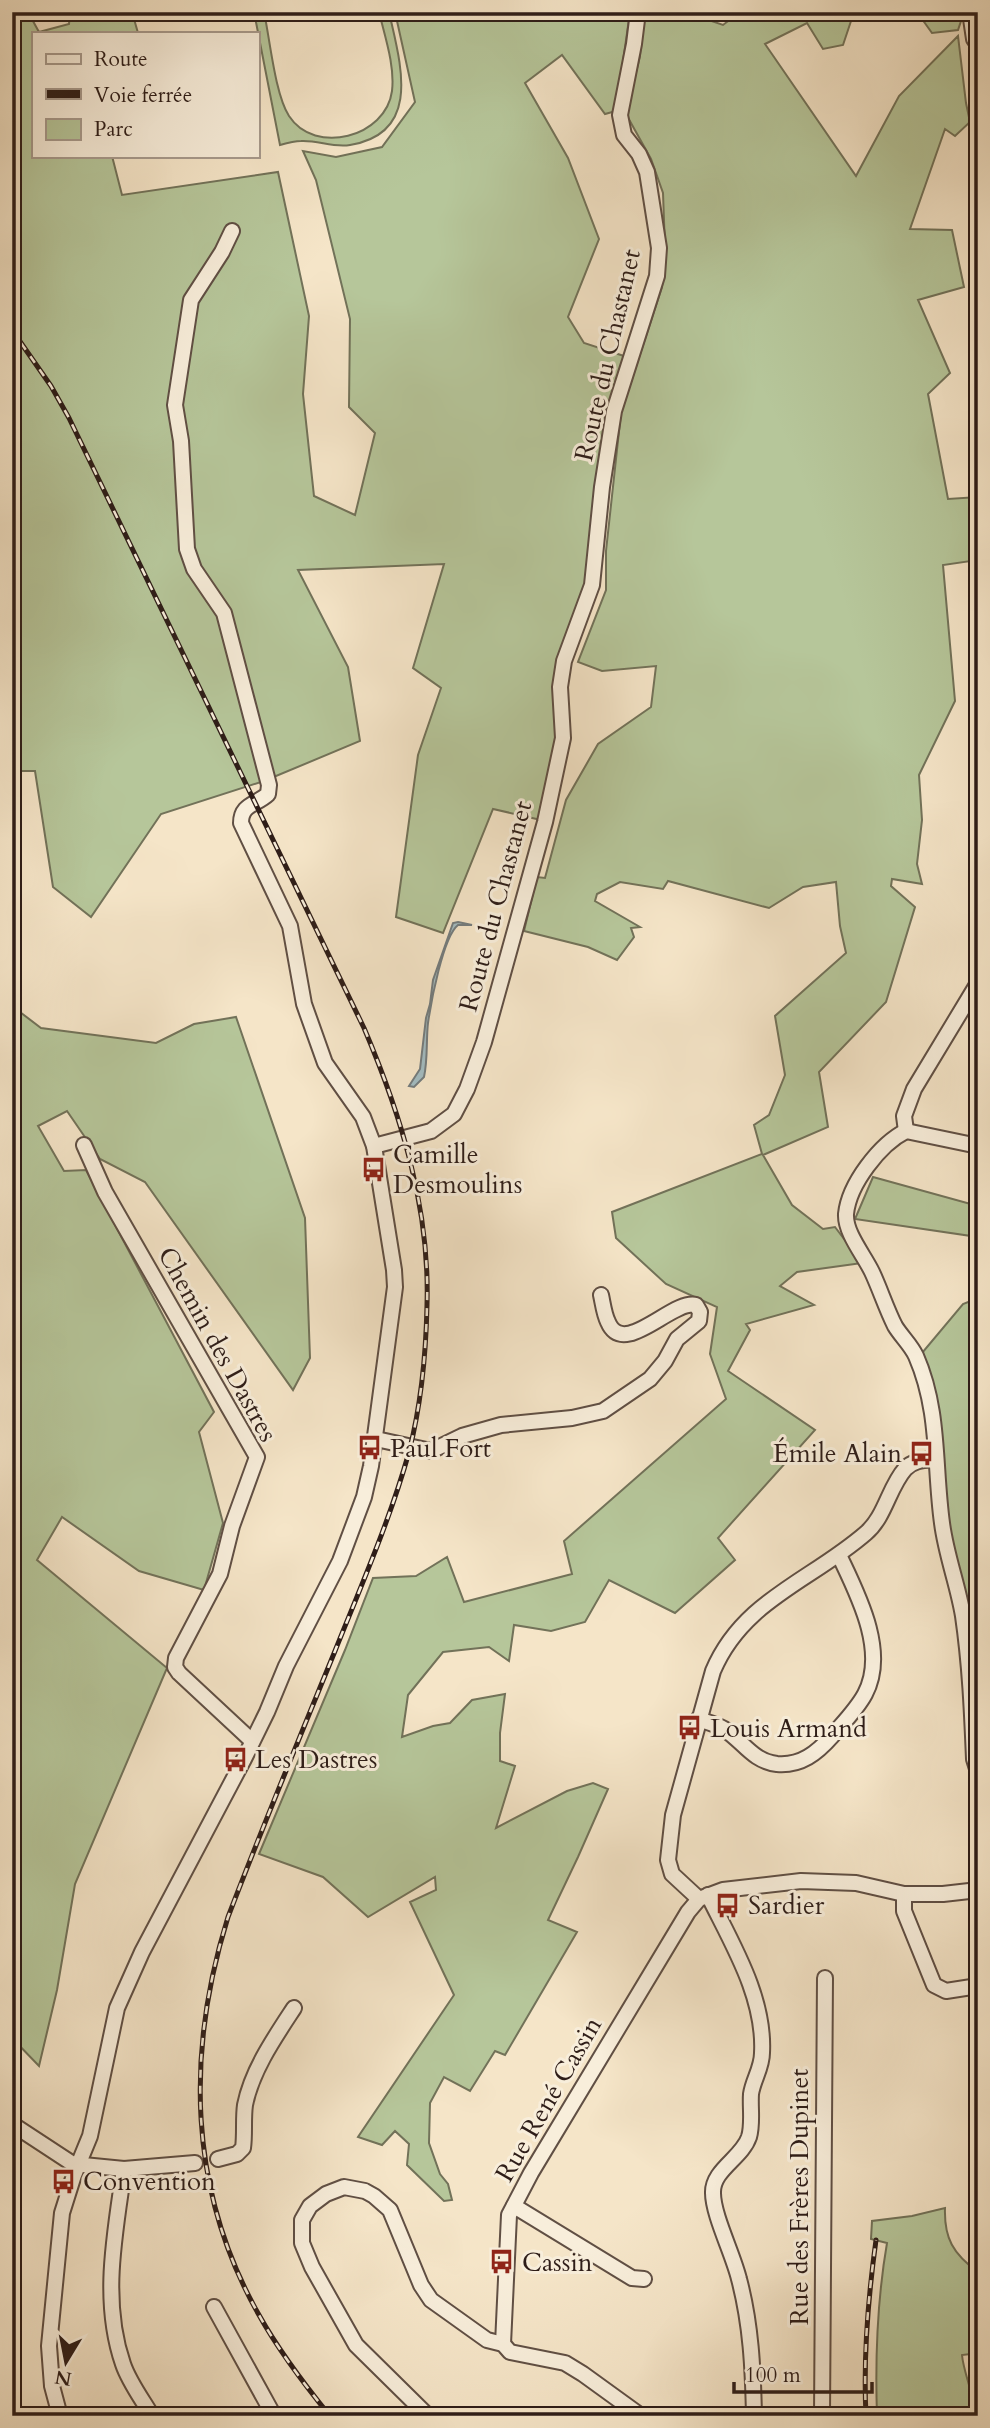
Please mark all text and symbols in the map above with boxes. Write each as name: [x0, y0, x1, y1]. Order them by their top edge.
legend: [32, 32, 259, 158]
text: Route: [94, 45, 148, 74]
text: Voie ferrée: [94, 81, 192, 110]
text: Parc: [94, 115, 133, 144]
street label: Route du Chastanet: [566, 246, 649, 465]
street label: Route du Chastanet: [451, 797, 540, 1015]
place label: Camille Desmoulins: [393, 1137, 522, 1202]
bus stop icon: Camille Desmoulins: [359, 1155, 387, 1183]
street label: Chemin des Dastres: [150, 1241, 286, 1448]
place label: Paul Fort: [390, 1431, 491, 1466]
bus stop icon: Paul Fort: [356, 1434, 384, 1462]
place label: Émile Alain: [773, 1436, 902, 1471]
bus stop icon: Émile Alain: [908, 1439, 936, 1467]
place label: Louis Armand: [710, 1711, 867, 1746]
bus stop icon: Louis Armand: [676, 1714, 704, 1742]
place label: Les Dastres: [255, 1742, 377, 1777]
bus stop icon: Les Dastres: [221, 1745, 249, 1773]
place label: Sardier: [748, 1888, 825, 1923]
bus stop icon: Sardier: [714, 1891, 742, 1919]
street label: Rue René Cassin: [487, 2010, 610, 2188]
street label: Rue des Frères Dupinet: [782, 2069, 817, 2325]
place label: Convention: [83, 2164, 216, 2199]
bus stop icon: Convention: [49, 2167, 77, 2195]
place label: Cassin: [522, 2245, 593, 2280]
bus stop icon: Cassin: [488, 2248, 516, 2276]
north arrow: [32, 2326, 102, 2396]
scale bar: [734, 2351, 873, 2395]
text: 100 m: [745, 2361, 801, 2390]
text: N: [52, 2363, 74, 2392]

